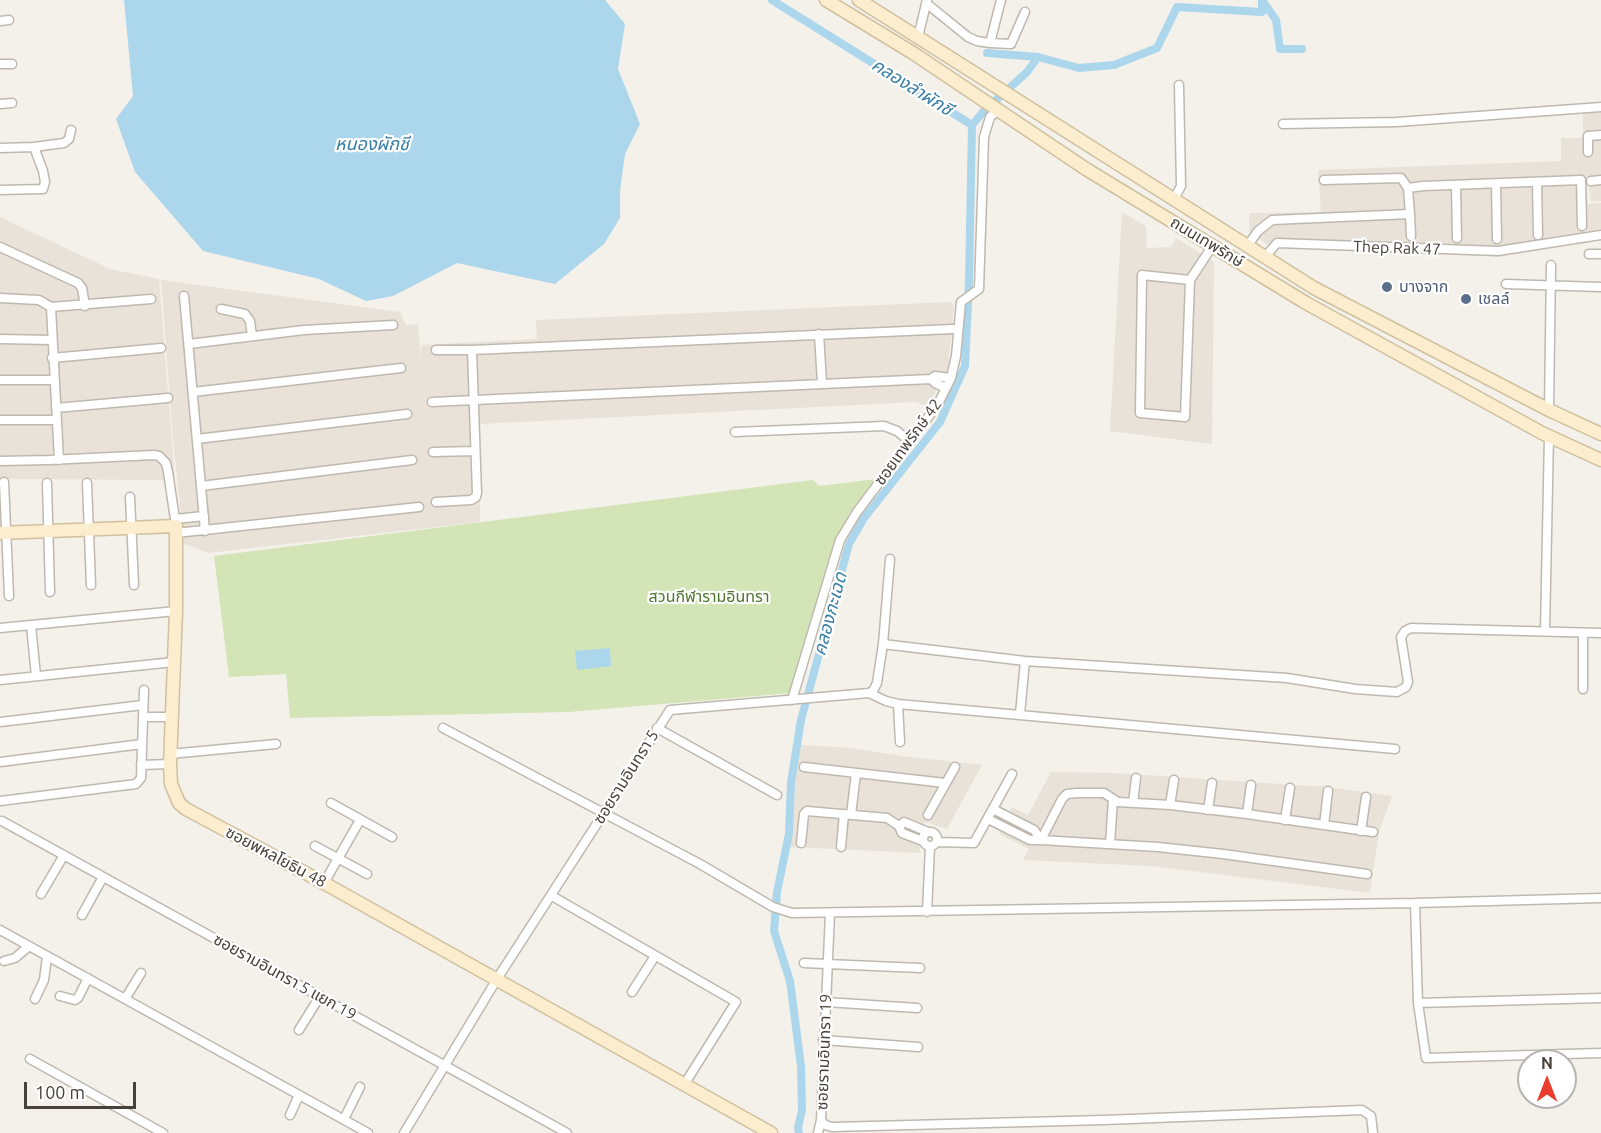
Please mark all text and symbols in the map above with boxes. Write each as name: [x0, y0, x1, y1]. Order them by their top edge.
water label: คลองลำผักชี: [868, 54, 956, 120]
water label: หนองผักชี: [335, 133, 409, 155]
street label: ถนนเทพรักษ์: [1167, 213, 1247, 271]
street label: Thep Rak 47: [1353, 237, 1441, 259]
place label: บางจาก: [1399, 277, 1448, 297]
marker: บางจาก: [1380, 280, 1394, 294]
place label: เชลล์: [1478, 289, 1510, 309]
marker: เชลล์: [1459, 292, 1473, 306]
street label: ซอยเทพรักษ์ 42: [870, 395, 946, 489]
water label: คลองกะเฉด: [809, 570, 851, 658]
park label: สวนกีฬารามอินทรา: [649, 587, 769, 607]
street label: ซอยรามอินทรา 5: [589, 726, 663, 828]
street label: ซอยพหลโยธิน 48: [222, 822, 330, 892]
street label: ซอยรามอินทรา 5 แยก 19: [210, 930, 360, 1024]
street label: ซอยรามอินทรา 19: [812, 993, 836, 1111]
north arrow: [1517, 1049, 1577, 1109]
text: N: [1541, 1054, 1553, 1072]
scale bar: [27, 1070, 140, 1108]
text: 100 m: [35, 1082, 85, 1102]

